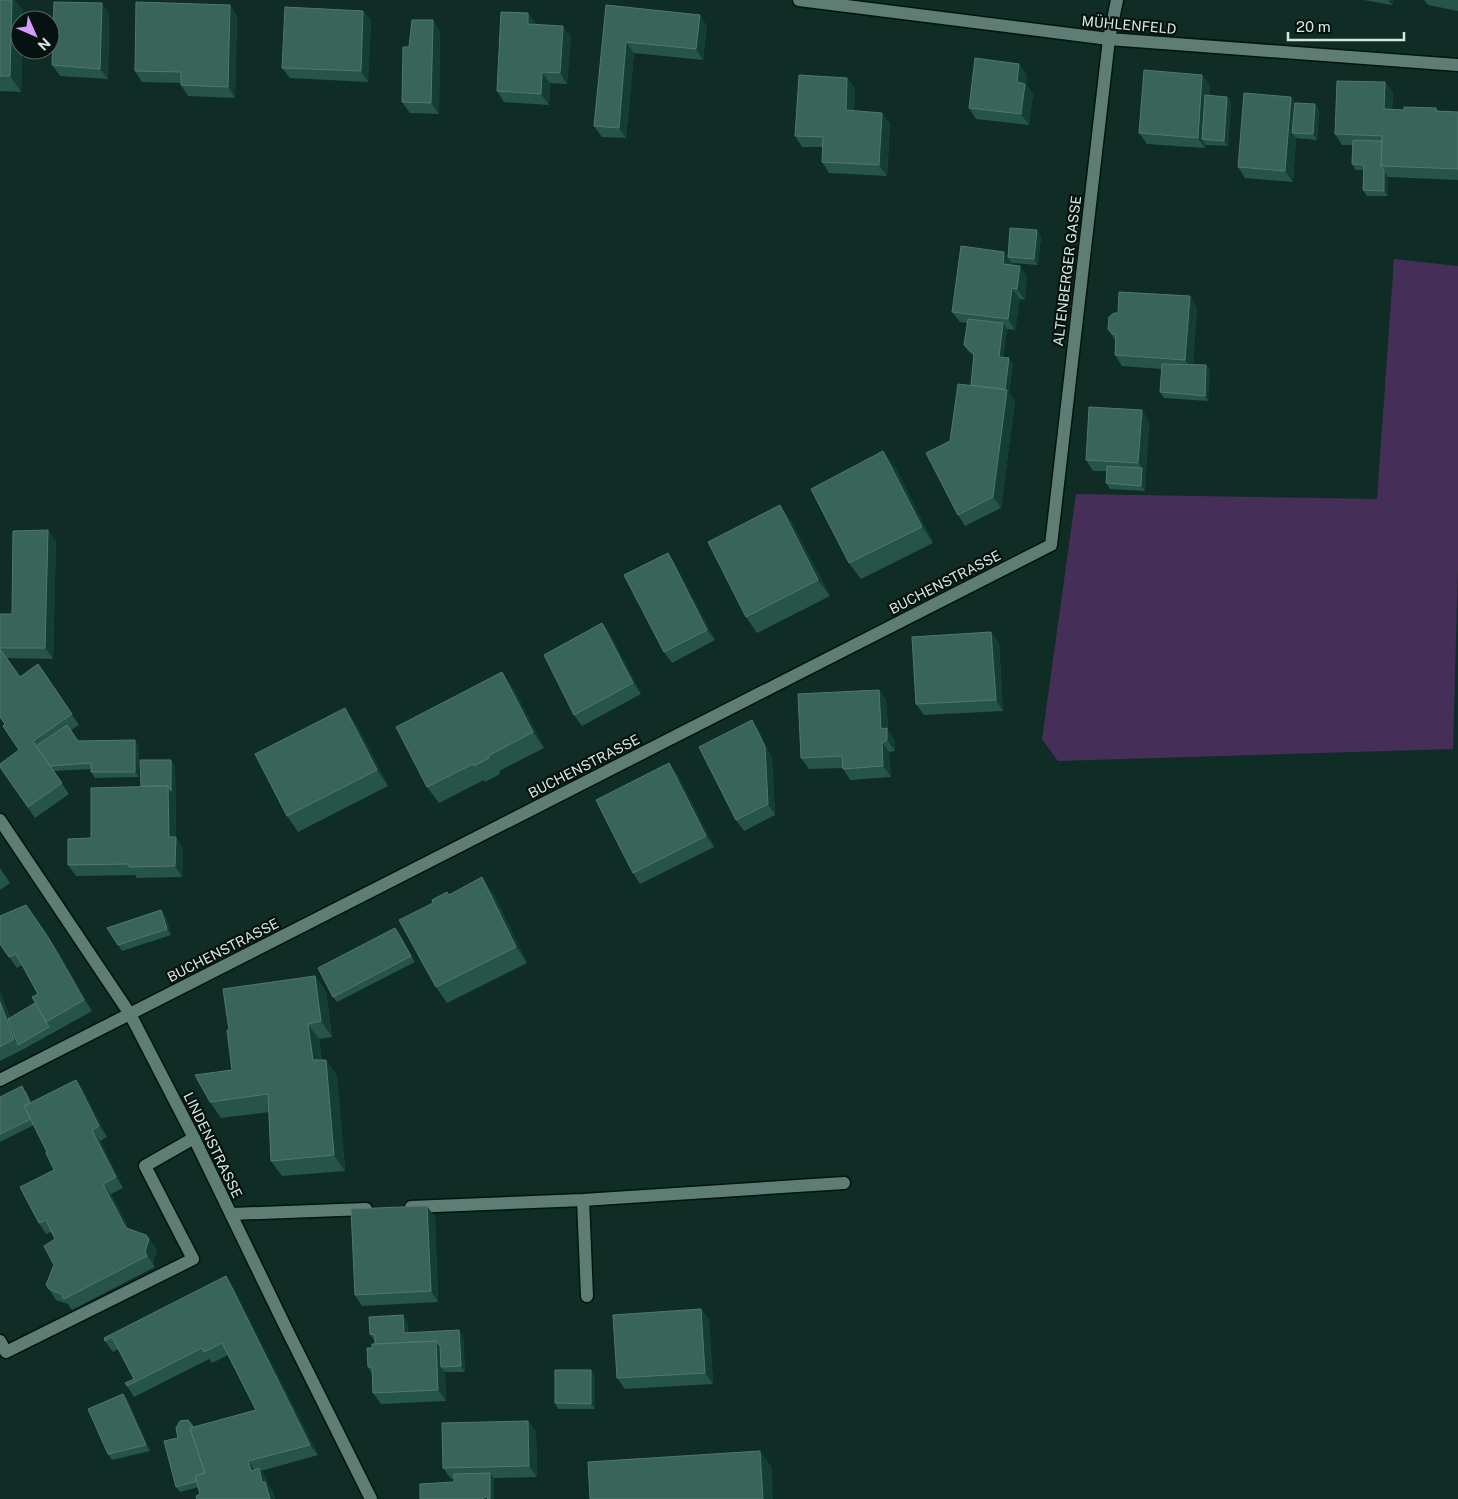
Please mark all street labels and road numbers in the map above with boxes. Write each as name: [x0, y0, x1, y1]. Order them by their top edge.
street label: MÜHLENFELD: [1081, 11, 1177, 37]
street label: ALTENBERGER GASSE: [1050, 195, 1084, 347]
street label: BUCHENSTRASSE: [887, 547, 1003, 617]
street label: BUCHENSTRASSE: [526, 731, 642, 801]
street label: BUCHENSTRASSE: [165, 915, 281, 985]
street label: LINDENSTRASSE: [180, 1089, 246, 1201]

